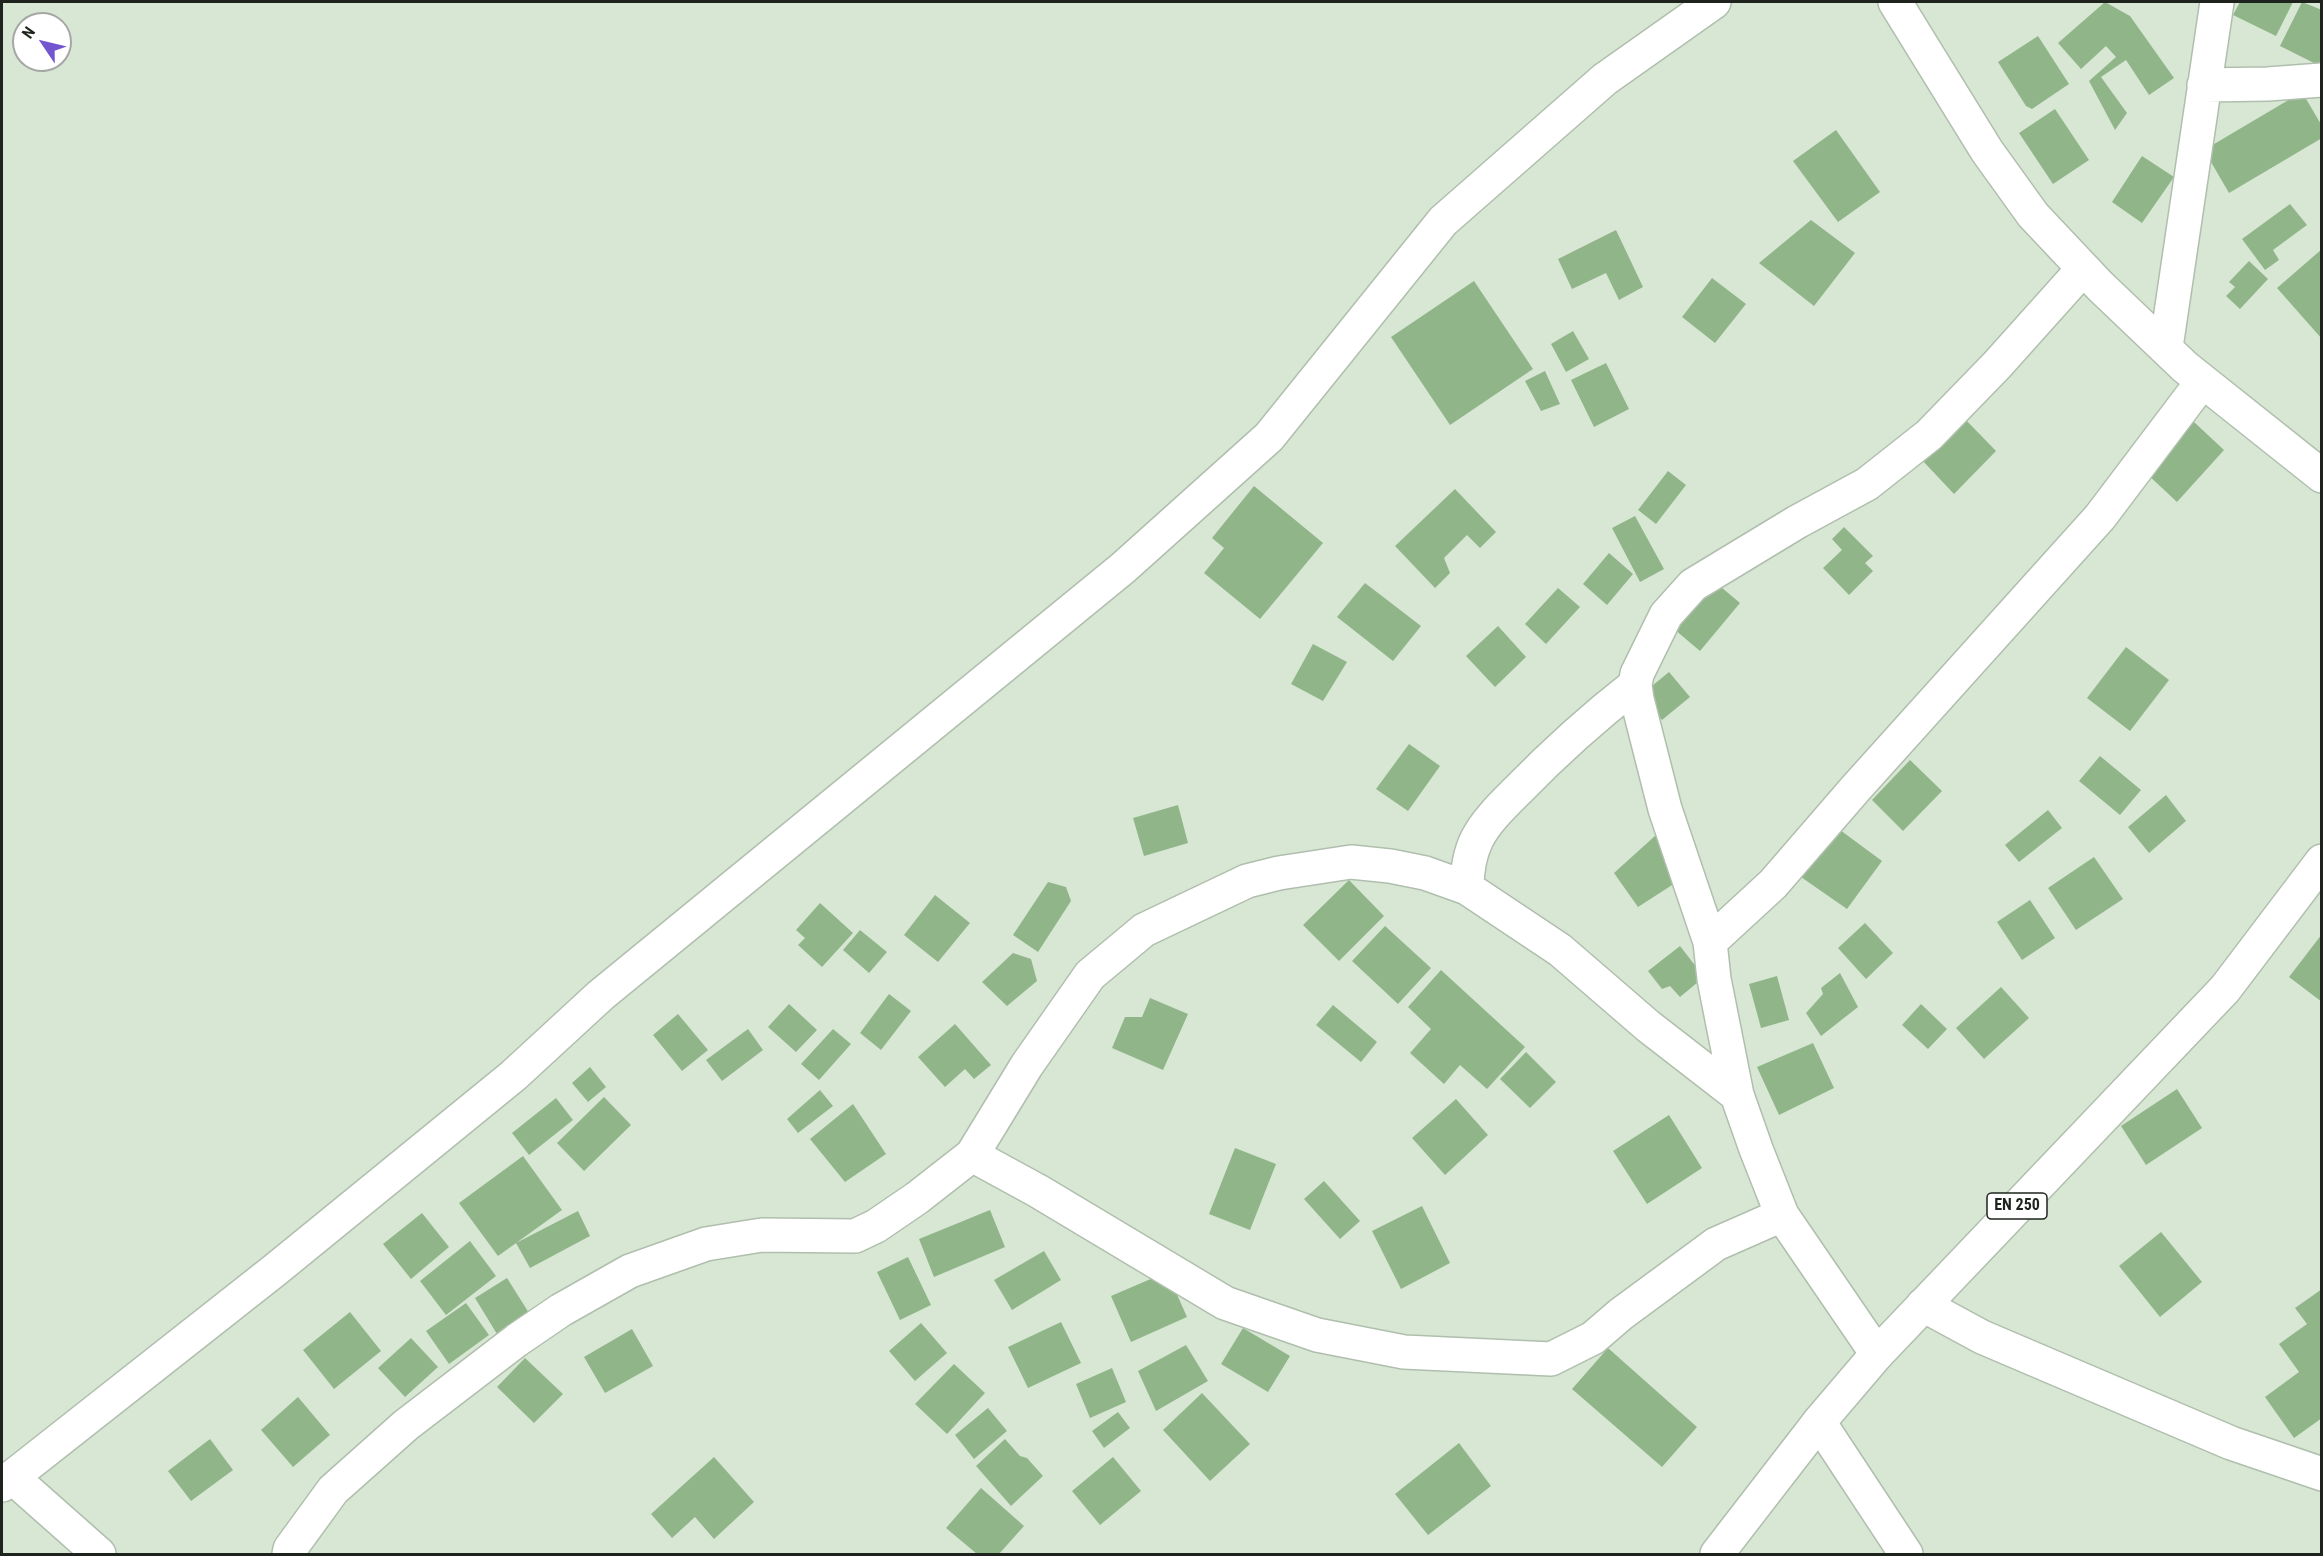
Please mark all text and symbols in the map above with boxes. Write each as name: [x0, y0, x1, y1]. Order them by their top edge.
north arrow: [12, 12, 72, 72]
text: N: [18, 23, 39, 42]
road number: EN 250: [1987, 1193, 2047, 1219]

